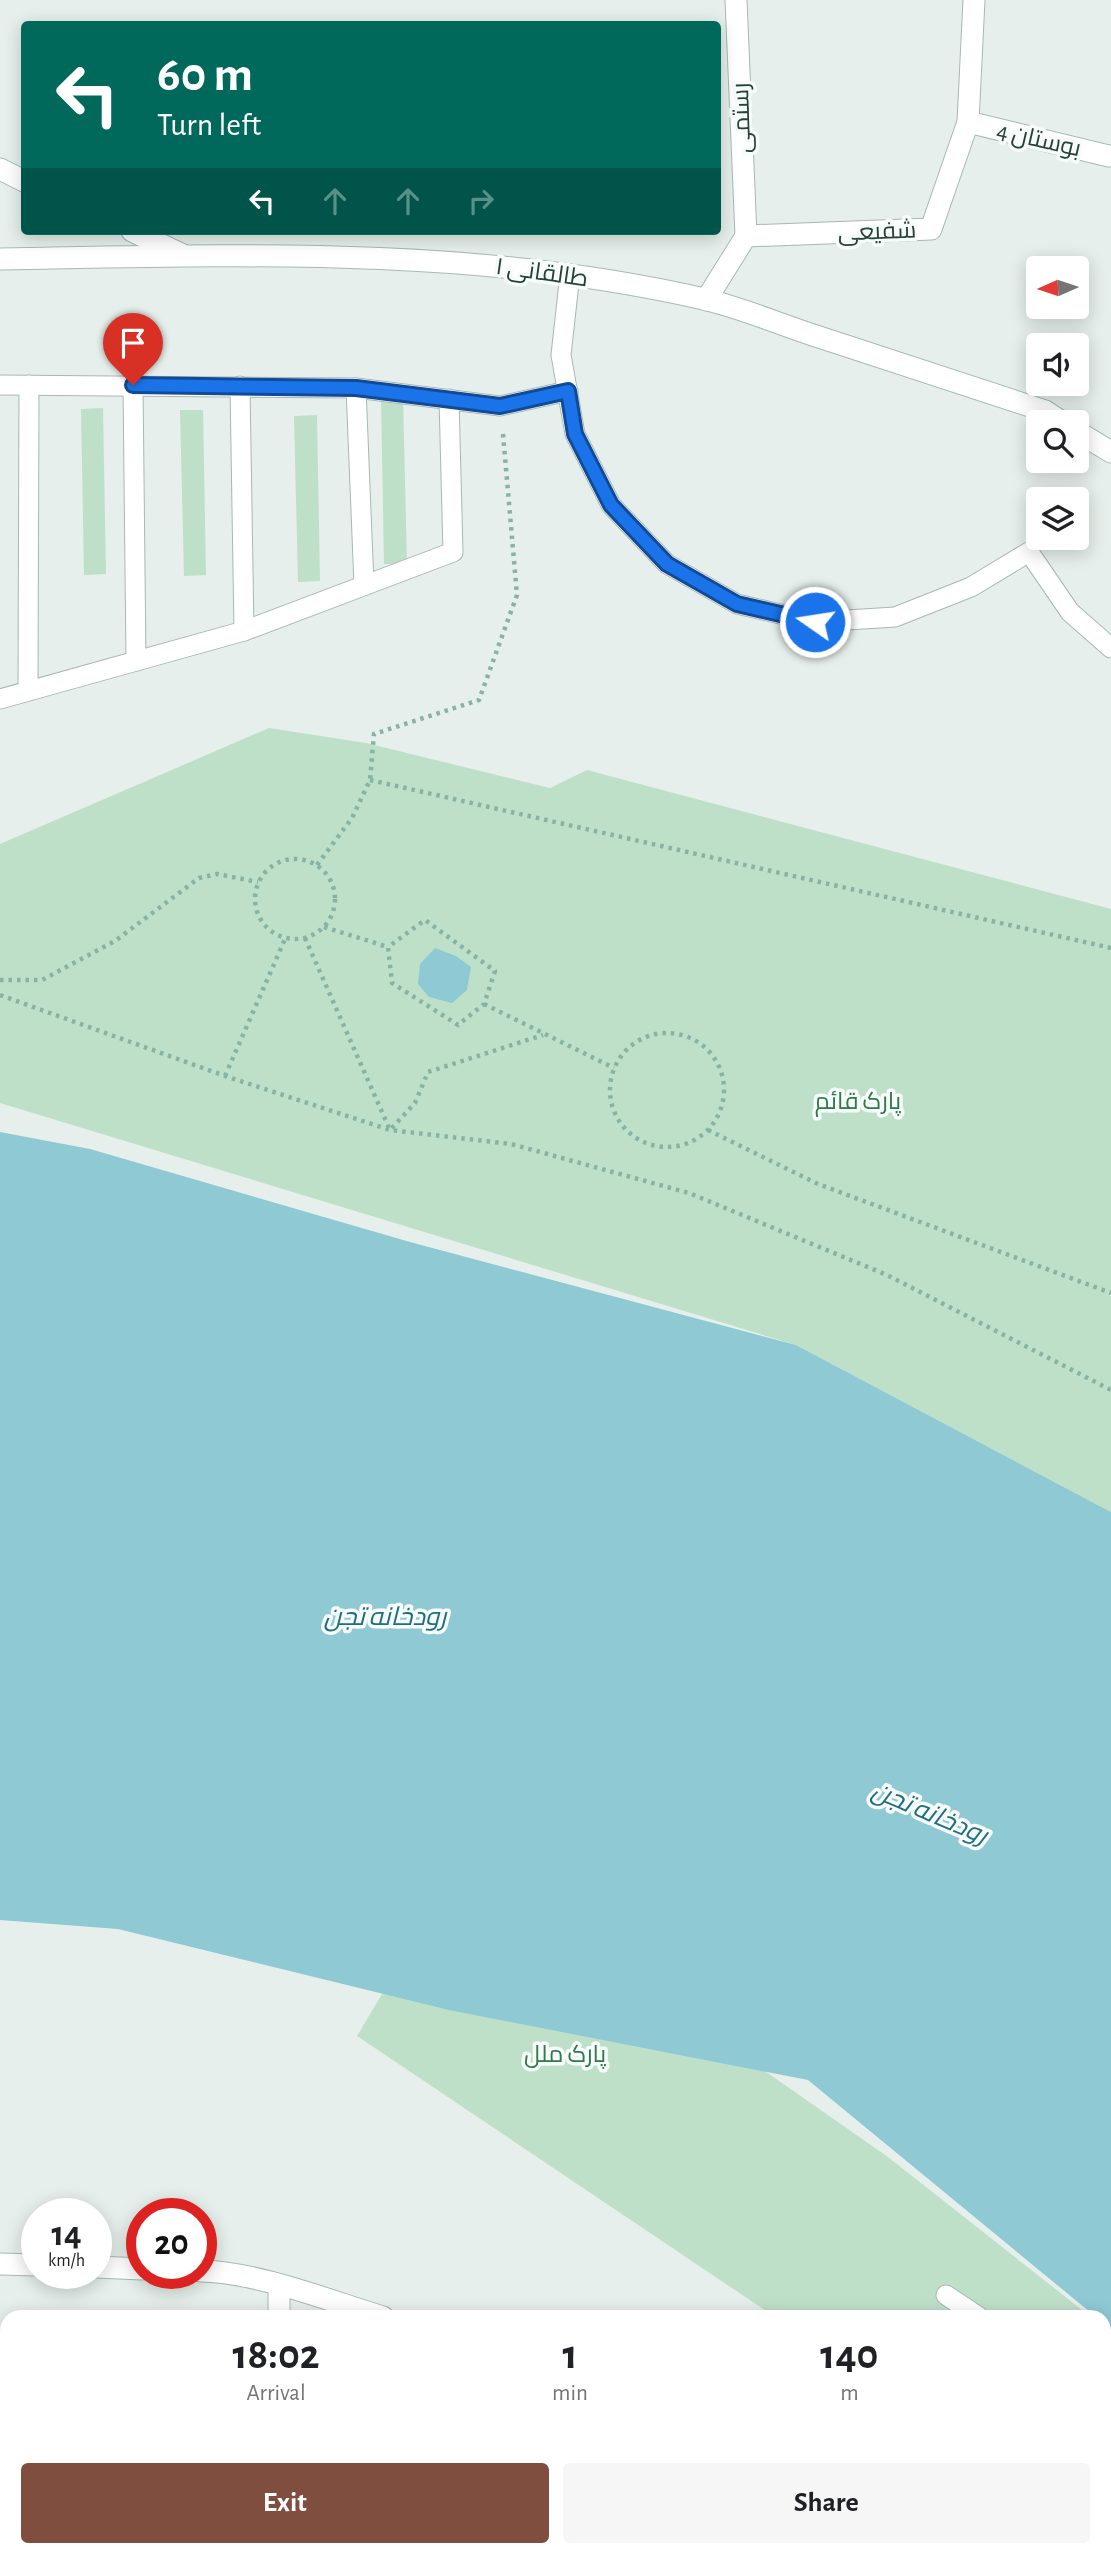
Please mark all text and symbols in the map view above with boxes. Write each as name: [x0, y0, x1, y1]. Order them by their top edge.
icon: left: [42, 49, 133, 140]
text: 60 m: [157, 51, 253, 100]
street label: رستمی: [729, 82, 756, 154]
text: Turn left: [157, 109, 261, 141]
street label: بوستان 4: [994, 119, 1083, 162]
icon: left: [243, 182, 281, 220]
icon: ahead: [316, 182, 354, 220]
icon: ahead: [389, 182, 427, 220]
icon: right: [462, 182, 500, 220]
street label: شفیعی: [837, 218, 917, 246]
street label: طالقانی ۱: [494, 255, 590, 292]
north arrow: [1026, 256, 1088, 318]
map controls: [1026, 256, 1089, 550]
pin: [103, 313, 163, 385]
icon: arrive: [114, 324, 152, 362]
button: sound: [1026, 333, 1089, 396]
button: search: [1026, 410, 1089, 473]
button: layers: [1026, 487, 1089, 550]
position arrow: [778, 585, 852, 659]
park label: پارک قائم: [815, 1090, 902, 1117]
water label: رودخانه تجن: [324, 1604, 448, 1632]
water label: رودخانه تجن: [867, 1777, 993, 1851]
park label: پارک ملل: [524, 2043, 607, 2070]
speed limit sign: 20: [126, 2198, 217, 2289]
text: 14: [51, 2217, 82, 2252]
text: km/h: [48, 2252, 85, 2270]
text: 18:02: [232, 2334, 320, 2376]
text: 1: [562, 2334, 578, 2376]
text: 140: [820, 2334, 879, 2376]
text: Arrival: [246, 2382, 306, 2405]
text: min: [552, 2382, 588, 2405]
text: m: [840, 2382, 859, 2405]
button: Exit: [21, 2463, 549, 2543]
button: Share: [563, 2463, 1090, 2543]

